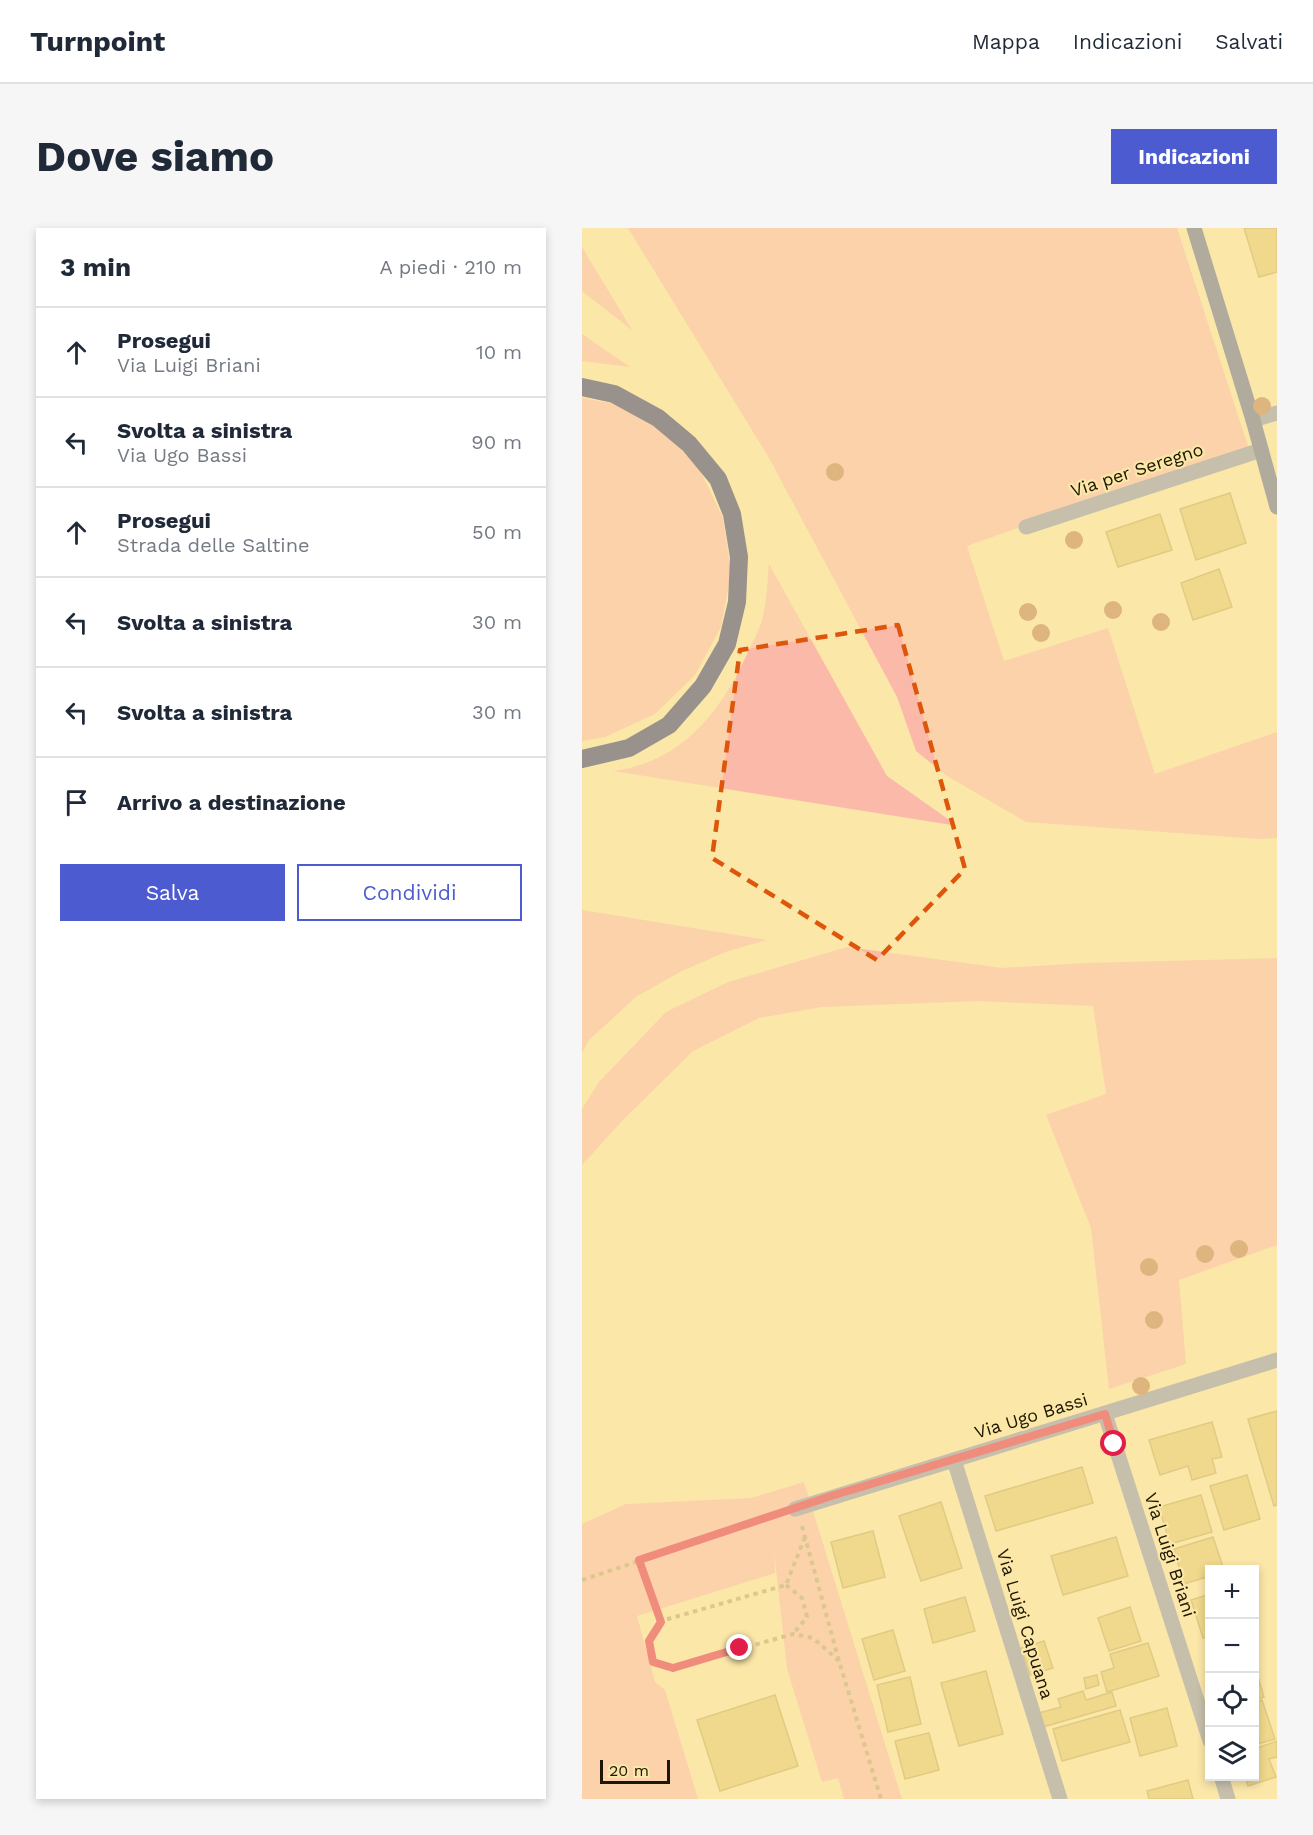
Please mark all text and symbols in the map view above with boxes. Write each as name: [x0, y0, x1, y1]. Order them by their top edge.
text: Turnpoint: [30, 25, 165, 58]
text: Mappa: [972, 29, 1040, 54]
text: Indicazioni: [1073, 29, 1182, 54]
text: Salvati: [1215, 29, 1283, 54]
button: Indicazioni: [1111, 129, 1277, 184]
text: Dove siamo: [36, 132, 274, 181]
text: 3 min: [60, 252, 131, 282]
text: A piedi · 210 m: [380, 255, 522, 279]
text: Prosegui: [117, 328, 211, 353]
icon: ahead: [60, 336, 93, 369]
text: 10 m: [476, 340, 522, 364]
text: Via Luigi Briani: [117, 353, 261, 377]
text: Svolta a sinistra: [117, 418, 292, 443]
icon: left: [60, 426, 93, 459]
text: 90 m: [471, 430, 522, 454]
street label: Via per Seregno: [1068, 438, 1206, 501]
text: Via Ugo Bassi: [117, 443, 247, 467]
text: Prosegui: [117, 508, 211, 533]
icon: ahead: [60, 516, 93, 549]
text: 50 m: [472, 520, 522, 544]
text: Strada delle Saltine: [117, 533, 310, 557]
icon: left: [60, 606, 93, 639]
text: Svolta a sinistra: [117, 610, 292, 635]
text: 30 m: [472, 610, 522, 634]
icon: left: [60, 696, 93, 729]
text: Svolta a sinistra: [117, 700, 292, 725]
text: 30 m: [472, 700, 522, 724]
icon: arrive: [60, 786, 93, 819]
text: Arrivo a destinazione: [117, 790, 346, 815]
button: Salva: [60, 864, 285, 921]
button: Condividi: [297, 864, 522, 921]
street label: Via Ugo Bassi: [972, 1388, 1090, 1443]
route start: [1100, 1430, 1126, 1456]
street label: Via Luigi Briani: [1141, 1490, 1200, 1620]
street label: Via Luigi Capuana: [993, 1546, 1058, 1701]
map controls: [1205, 1565, 1259, 1781]
button: +: [1205, 1565, 1259, 1619]
button: −: [1205, 1619, 1259, 1673]
route end: [726, 1634, 752, 1660]
button: locate: [1205, 1673, 1259, 1727]
button: layers: [1205, 1727, 1259, 1781]
scale bar: [600, 1757, 670, 1784]
text: 20 m: [609, 1761, 649, 1780]

